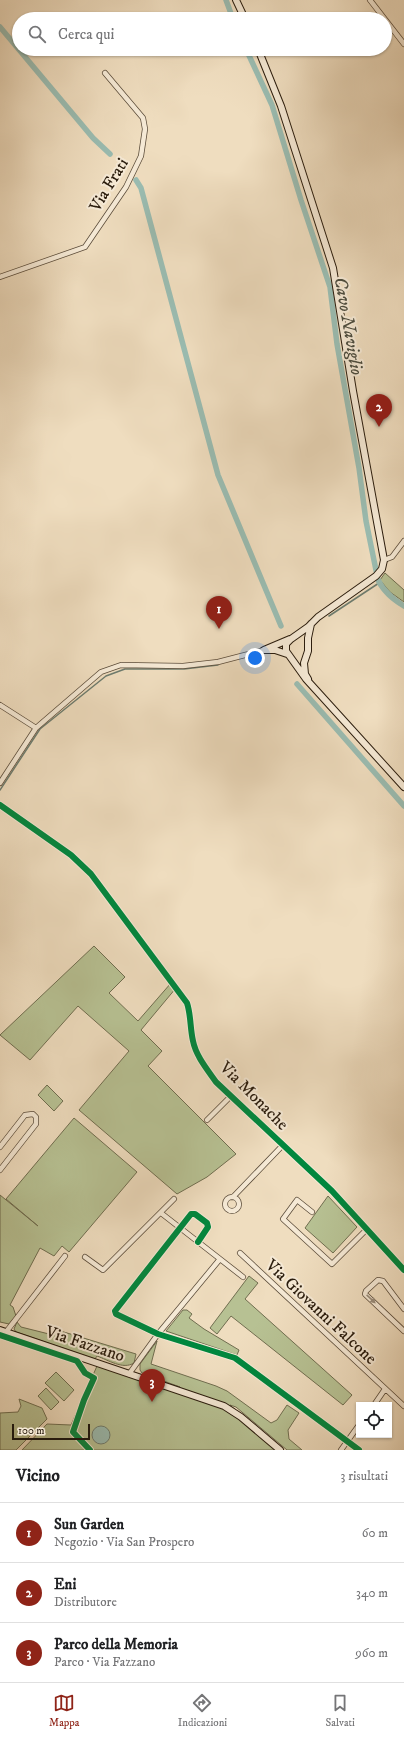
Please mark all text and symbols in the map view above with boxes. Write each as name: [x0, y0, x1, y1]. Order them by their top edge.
search box: [12, 12, 392, 56]
icon: search: [26, 23, 48, 45]
text: Cerca qui: [58, 25, 114, 44]
street label: Via Frati: [84, 154, 134, 217]
water label: Cavo Naviglio: [329, 275, 368, 377]
pin: 2: [366, 394, 392, 427]
pin: 1: [206, 596, 232, 629]
your location: [245, 648, 265, 668]
street label: Via Monache: [214, 1056, 293, 1135]
street label: Via Giovanni Falcone: [260, 1254, 381, 1369]
one-way arrow: [366, 1295, 376, 1304]
street label: Via Fazzano: [42, 1321, 127, 1367]
pin: 3: [139, 1369, 165, 1402]
map controls: [356, 1402, 392, 1438]
button: locate: [356, 1402, 392, 1438]
scale bar: [12, 1422, 90, 1441]
text: 100 m: [18, 1424, 44, 1438]
text: Vicino: [16, 1465, 60, 1487]
text: 3 risultati: [341, 1468, 388, 1484]
text: Sun Garden: [54, 1515, 124, 1534]
text: 1: [27, 1525, 31, 1541]
text: 60 m: [362, 1525, 388, 1541]
text: Negozio · Via San Prospero: [54, 1534, 194, 1550]
text: Eni: [54, 1575, 76, 1594]
text: 2: [26, 1585, 32, 1601]
text: 340 m: [356, 1585, 388, 1601]
text: Distributore: [54, 1594, 117, 1610]
text: Parco della Memoria: [54, 1635, 178, 1654]
text: 3: [27, 1645, 31, 1661]
text: 960 m: [355, 1645, 388, 1661]
text: Parco · Via Fazzano: [54, 1654, 155, 1670]
tab: Mappa: [49, 1692, 80, 1730]
tab: Indicazioni: [178, 1692, 227, 1730]
tab: Salvati: [325, 1692, 355, 1730]

